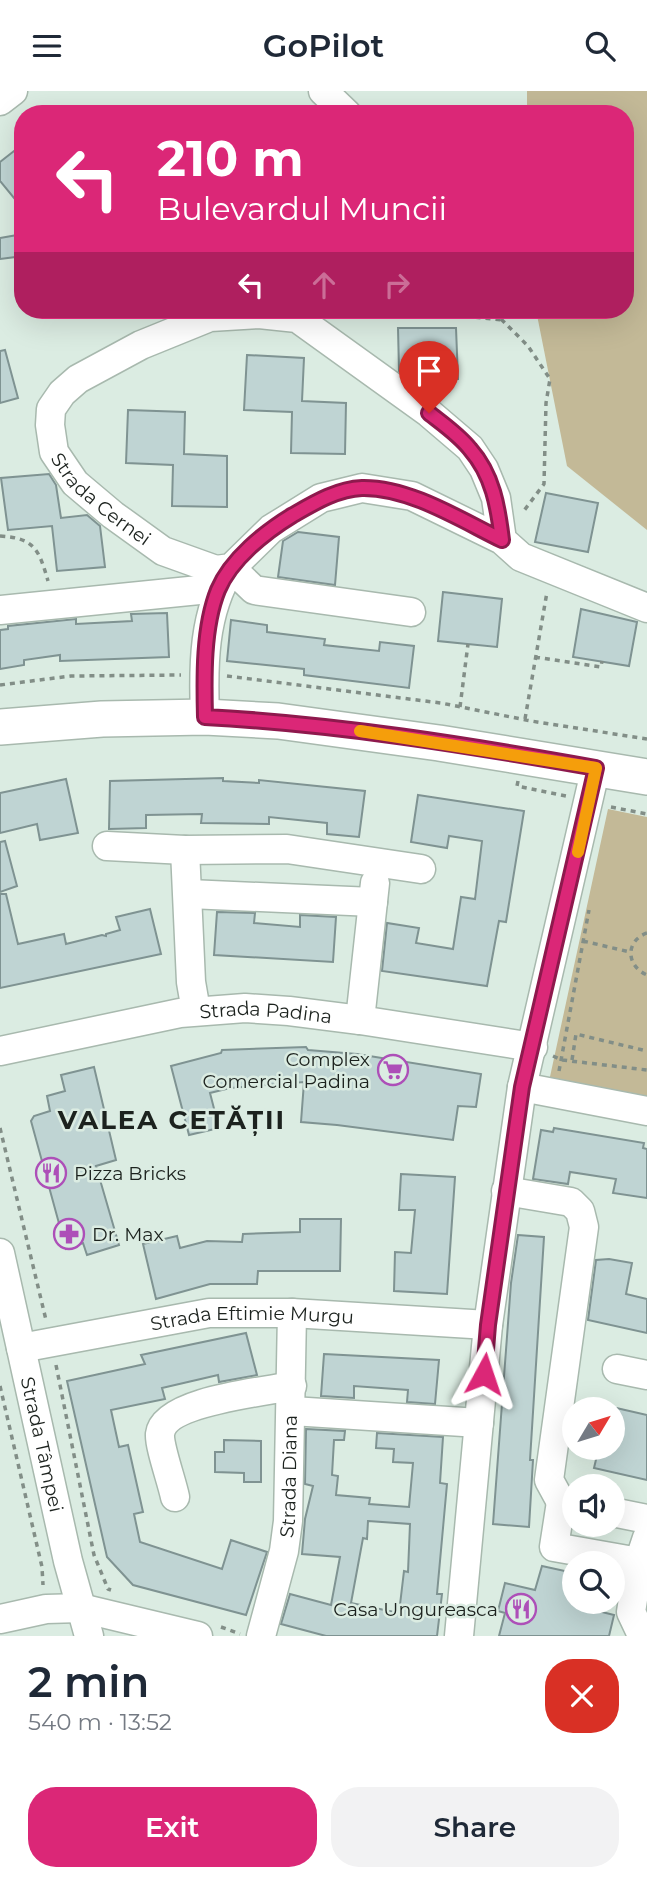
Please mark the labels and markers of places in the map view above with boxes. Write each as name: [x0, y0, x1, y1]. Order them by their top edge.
pin: [399, 341, 459, 413]
place label: Complex Comercial Padina: [202, 1048, 370, 1093]
supermarket icon: Complex Comercial Padina: [376, 1053, 410, 1087]
restaurant icon: Pizza Bricks: [34, 1156, 68, 1190]
place label: Pizza Bricks: [74, 1162, 186, 1185]
pharmacy icon: Dr. Max: [52, 1217, 86, 1251]
place label: Dr. Max: [92, 1223, 164, 1246]
restaurant icon: Casa Ungureasca: [504, 1592, 538, 1626]
place label: Casa Ungureasca: [333, 1598, 498, 1621]

